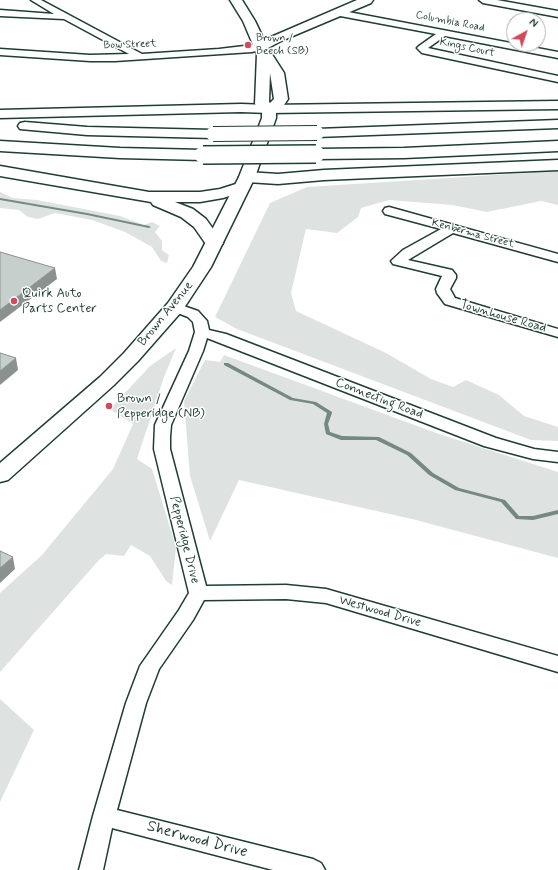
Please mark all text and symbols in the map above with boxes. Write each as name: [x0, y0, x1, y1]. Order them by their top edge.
street label: Columbia Road: [414, 9, 486, 35]
north arrow: [506, 12, 546, 52]
text: N: [526, 16, 540, 31]
place label: Brown / Beech (SB): [256, 32, 309, 58]
street label: Kings Court: [438, 36, 496, 60]
street label: Bow Street: [103, 37, 157, 53]
marker: Brown / Beech (SB): [243, 40, 253, 50]
street label: Kenberma Street: [430, 217, 516, 251]
street label: Brown Avenue: [135, 278, 197, 350]
place label: Quirk Auto Parts Center: [22, 286, 97, 317]
marker: Quirk Auto Parts Center: [9, 296, 19, 306]
street label: Townhouse Road: [458, 297, 548, 337]
street label: Connecting Road: [333, 375, 425, 423]
place label: Brown / Pepperidge (NB): [117, 391, 205, 422]
marker: Brown / Pepperidge (NB): [104, 401, 114, 411]
street label: Pepperidge Drive: [166, 495, 202, 585]
street label: Westwood Drive: [337, 593, 423, 631]
street label: Sherwood Drive: [145, 817, 249, 863]

